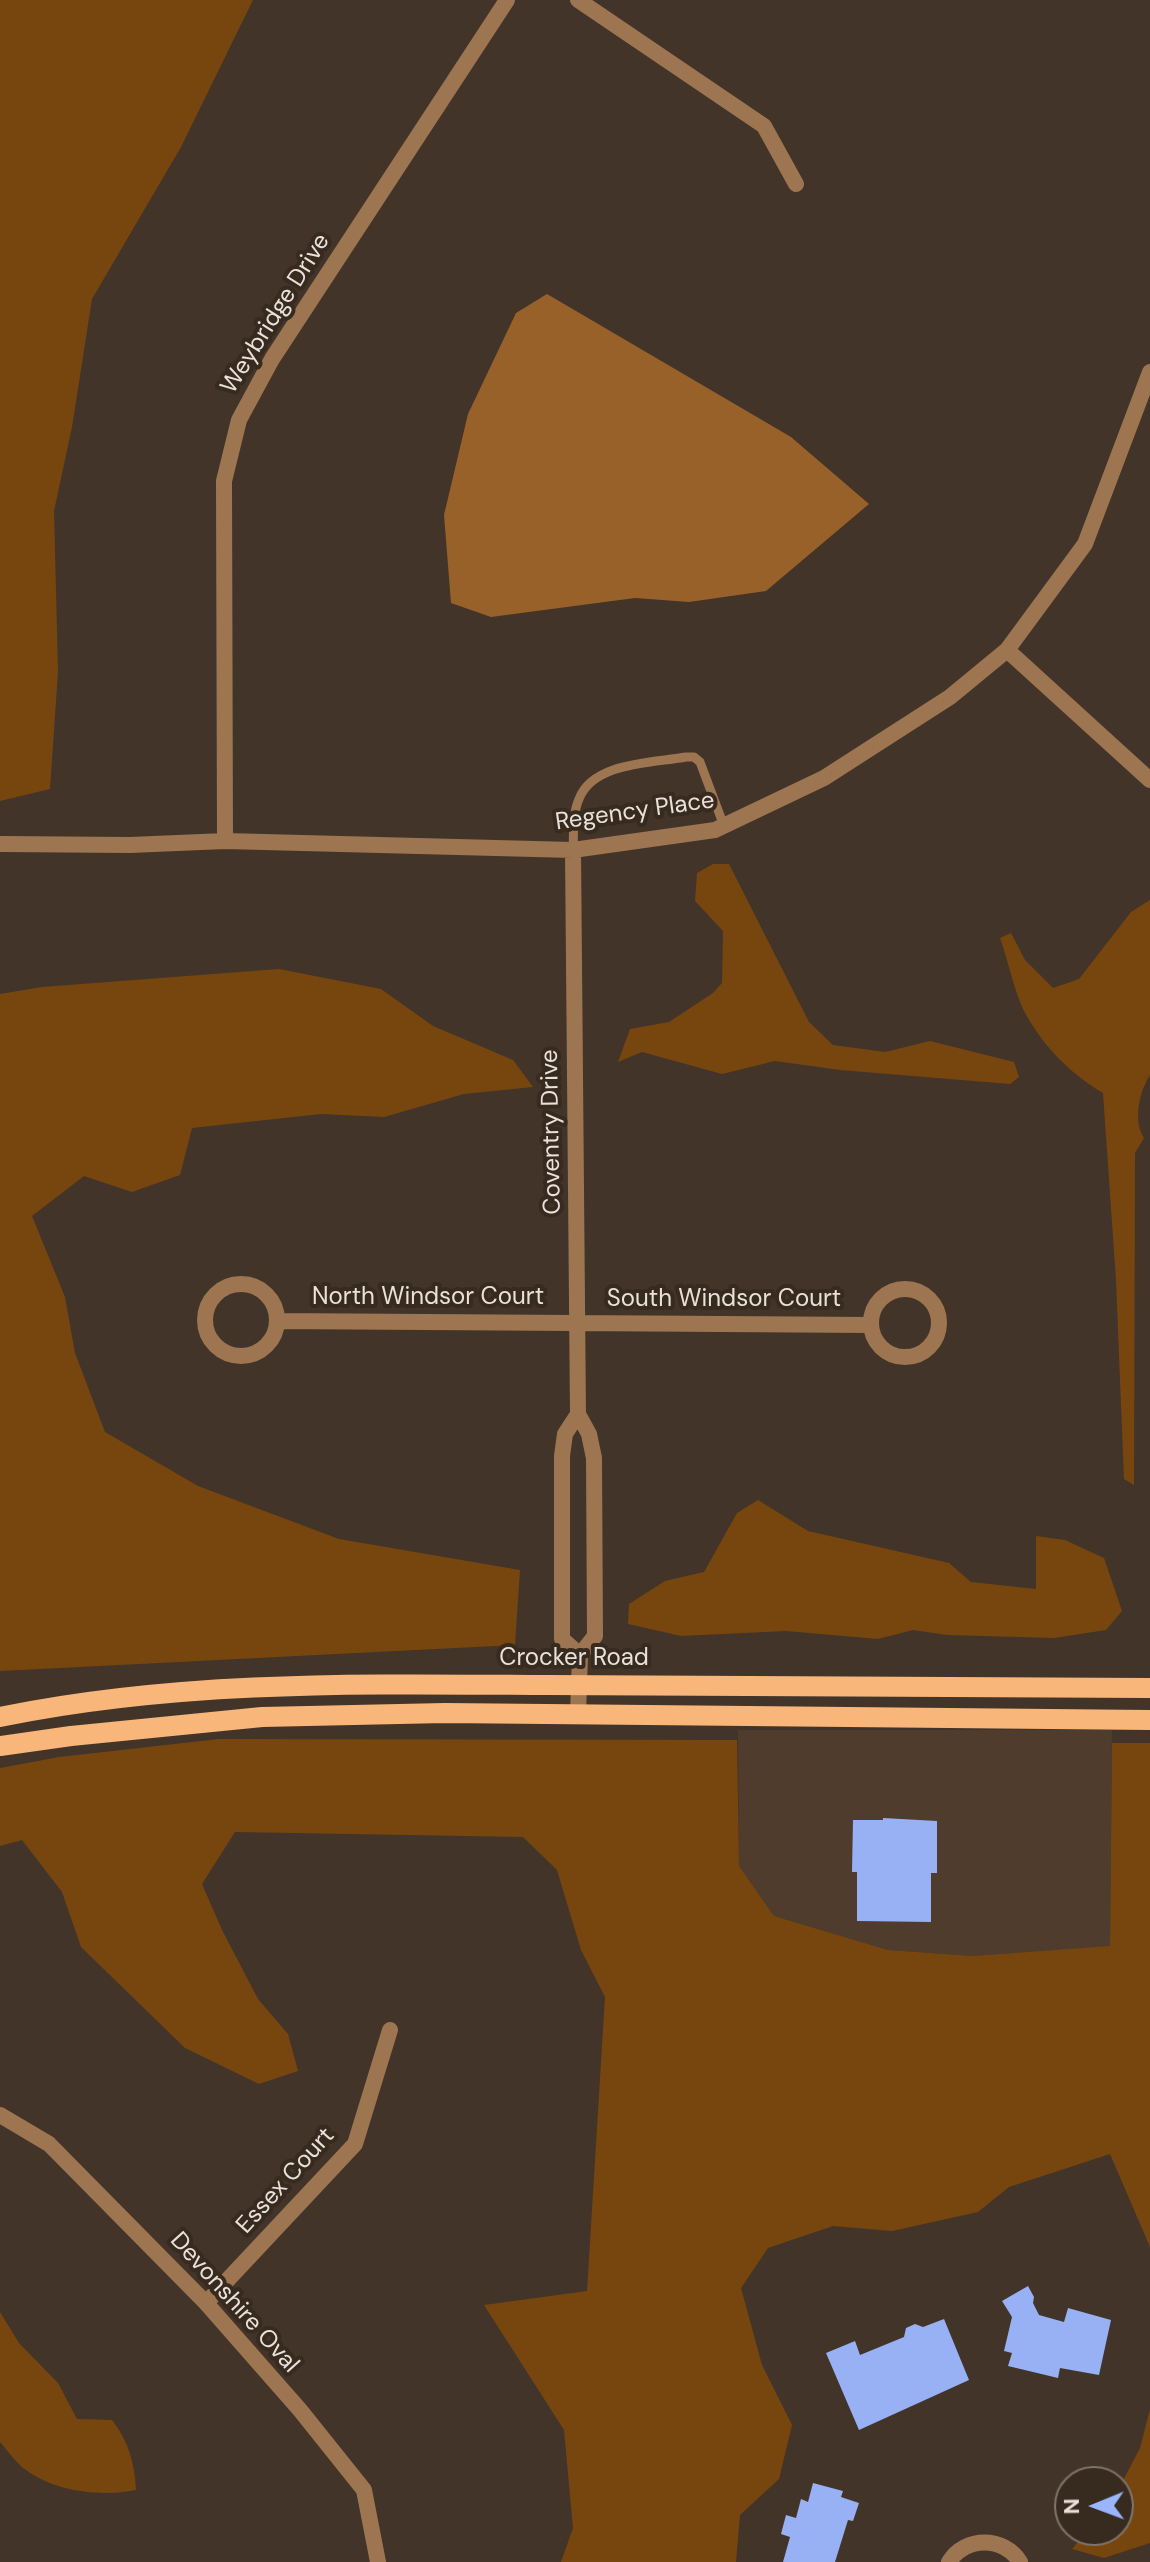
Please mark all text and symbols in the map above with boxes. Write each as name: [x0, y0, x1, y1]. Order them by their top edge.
street label: Weybridge Drive: [215, 229, 337, 399]
street label: Regency Place: [553, 787, 717, 837]
street label: Coventry Drive: [536, 1049, 568, 1215]
street label: North Windsor Court: [312, 1284, 544, 1312]
street label: South Windsor Court: [607, 1286, 841, 1314]
street label: Crocker Road: [499, 1645, 649, 1673]
street label: Essex Court: [231, 2122, 341, 2240]
street label: Devonshire Oval: [163, 2227, 305, 2379]
north arrow: [1054, 2466, 1134, 2546]
text: N: [1057, 2498, 1086, 2515]

